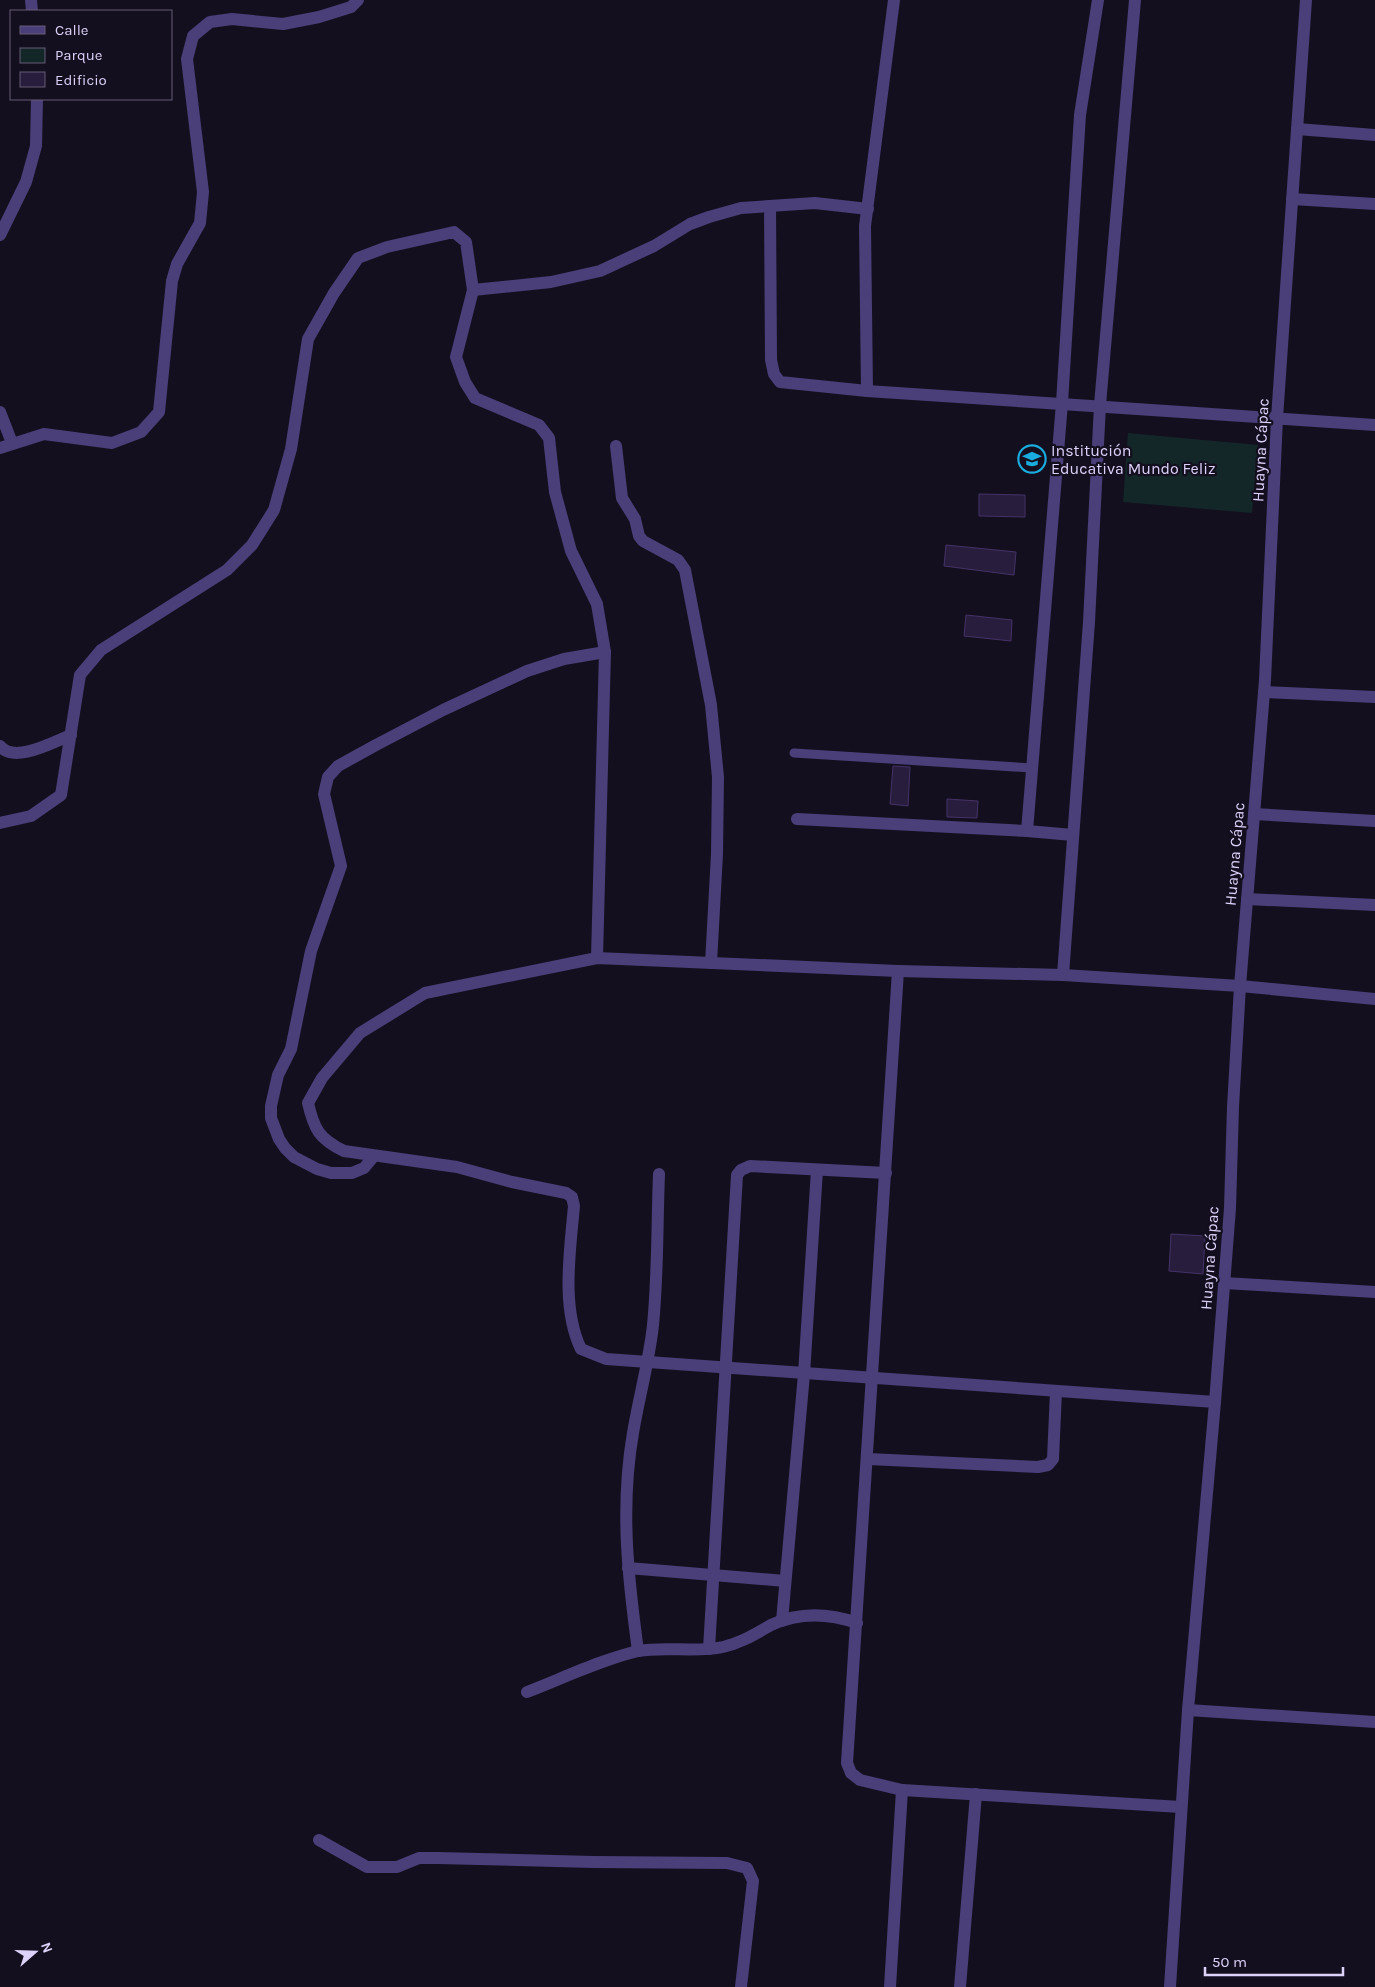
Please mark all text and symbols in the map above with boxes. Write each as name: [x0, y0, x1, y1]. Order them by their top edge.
legend: [10, 10, 172, 100]
text: Calle: [55, 21, 89, 39]
text: Parque: [55, 46, 103, 64]
text: Edificio: [55, 71, 107, 89]
street label: Huayna Cápac: [1248, 398, 1273, 502]
place label: Institución Educativa Mundo Feliz: [1051, 441, 1216, 478]
school or university icon: Institución Educativa Mundo Feliz: [1017, 444, 1047, 474]
street label: Huayna Cápac: [1221, 801, 1248, 907]
street label: Huayna Cápac: [1196, 1206, 1223, 1311]
north arrow: [10, 1927, 60, 1977]
text: N: [37, 1940, 56, 1955]
scale bar: [1205, 1944, 1342, 1976]
text: 50 m: [1212, 1953, 1247, 1971]

